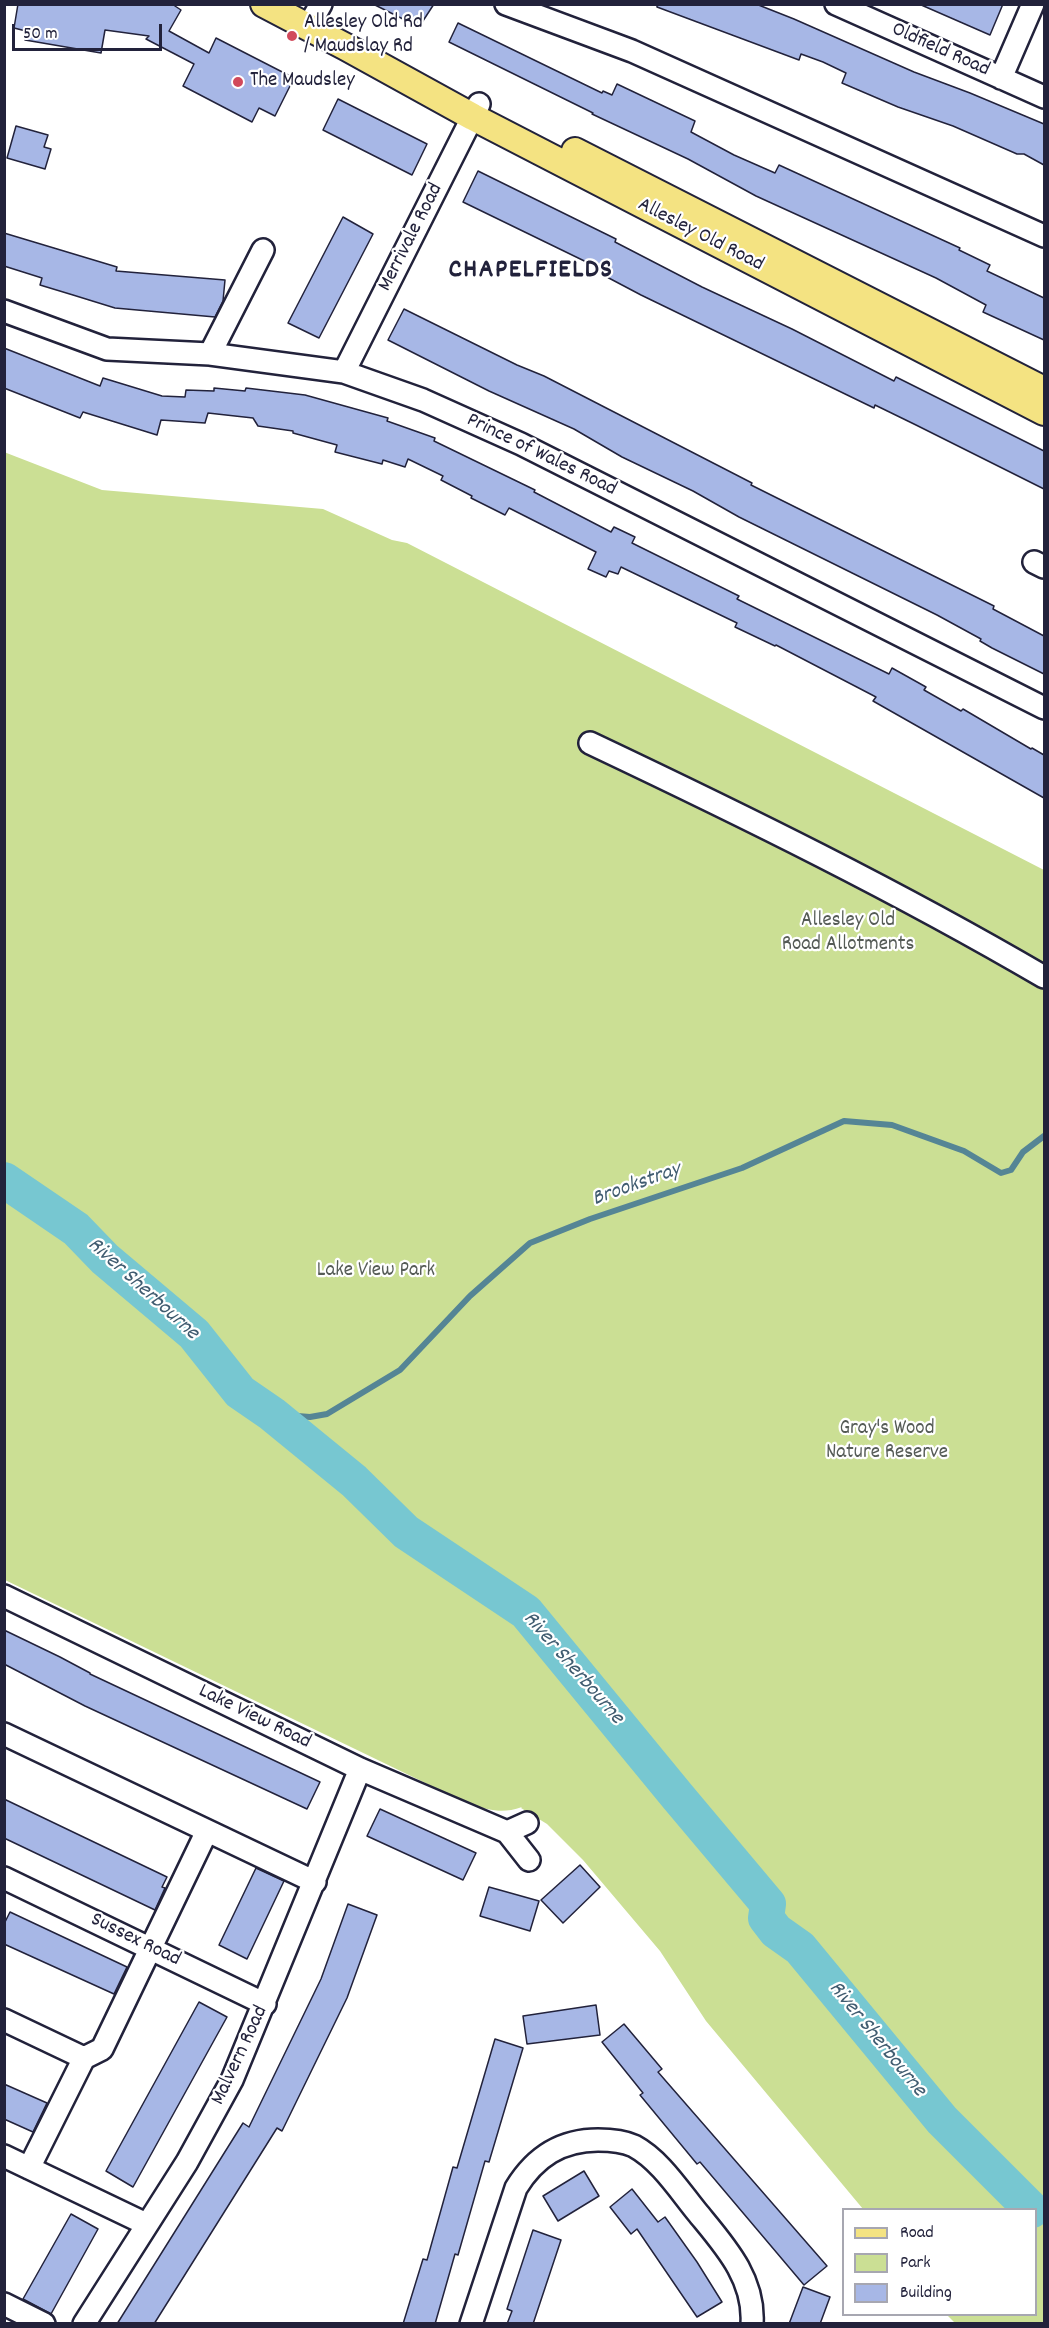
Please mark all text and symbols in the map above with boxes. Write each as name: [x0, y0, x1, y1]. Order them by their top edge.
place label: Allesley Old Rd / Maudslay Rd: [304, 11, 423, 61]
scale bar: [15, 12, 165, 50]
street label: Oldfield Road: [887, 18, 993, 84]
text: 50 m: [23, 22, 58, 47]
marker: Allesley Old Rd / Maudslay Rd: [285, 29, 299, 43]
place label: The Maudsley: [250, 69, 355, 95]
marker: The Maudsley: [231, 75, 245, 89]
street label: Merrivale Road: [374, 180, 450, 296]
street label: Allesley Old Road: [633, 193, 767, 279]
district label: CHAPELFIELDS: [448, 256, 614, 288]
street label: Prince of Wales Road: [462, 409, 620, 503]
park label: Allesley Old Road Allotments: [782, 909, 914, 959]
water label: Brookstray: [589, 1158, 685, 1214]
water label: River Sherbourne: [81, 1233, 203, 1347]
park label: Lake View Park: [317, 1259, 435, 1285]
park label: Gray's Wood Nature Reserve: [826, 1417, 948, 1467]
water label: River Sherbourne: [516, 1607, 628, 1731]
street label: Lake View Road: [194, 1680, 314, 1756]
street label: Sussex Road: [86, 1908, 184, 1974]
water label: River Sherbourne: [821, 1977, 931, 2103]
street label: Malvern Road: [207, 2002, 275, 2110]
legend: [842, 2208, 1037, 2316]
text: Road: [900, 2221, 934, 2246]
text: Park: [900, 2251, 931, 2276]
text: Building: [900, 2281, 952, 2306]

